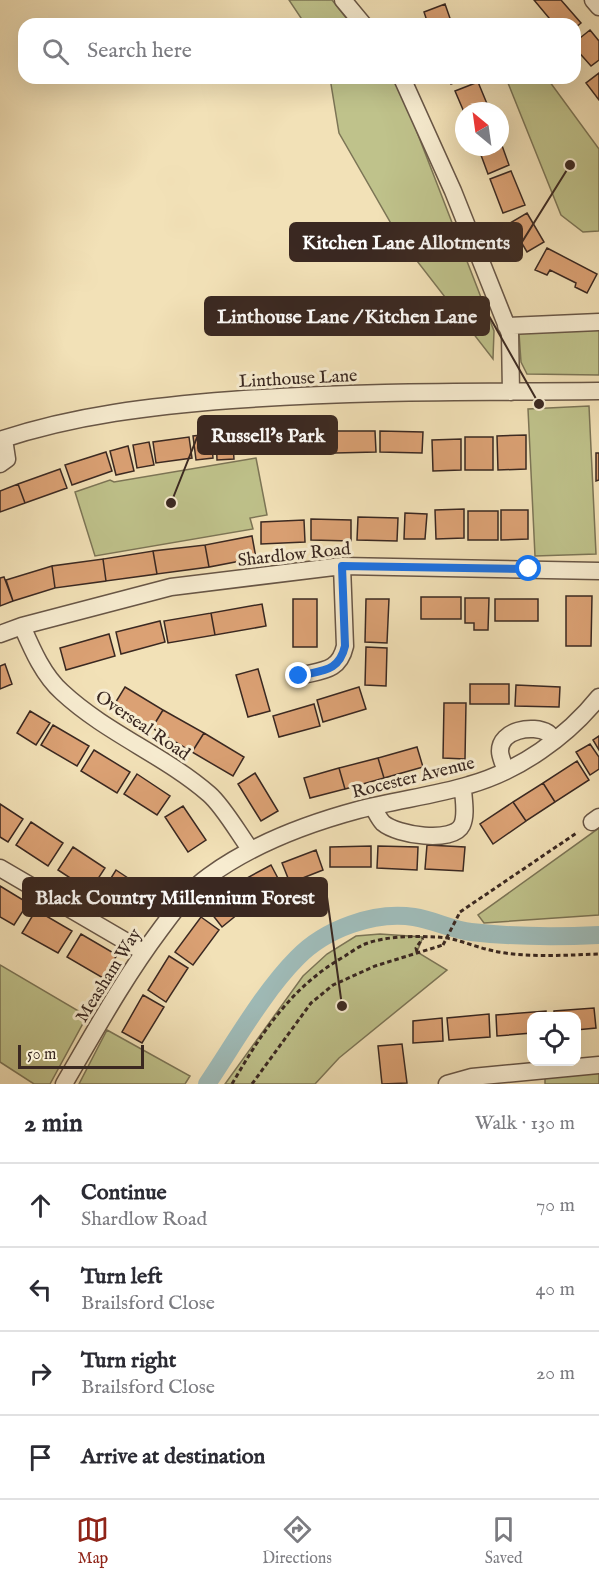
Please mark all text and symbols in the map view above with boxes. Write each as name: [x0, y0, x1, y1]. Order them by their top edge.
search box: [18, 18, 581, 84]
icon: search: [39, 35, 72, 68]
text: Search here: [87, 37, 192, 65]
north arrow: [455, 102, 509, 156]
callout: Kitchen Lane Allotments: [290, 223, 522, 261]
text: Kitchen Lane Allotments: [302, 231, 510, 256]
callout: Linthouse Lane / Kitchen Lane: [205, 297, 489, 335]
text: Linthouse Lane / Kitchen Lane: [217, 305, 478, 330]
street label: Linthouse Lane: [238, 365, 358, 394]
callout: Russell's Park: [198, 416, 337, 454]
text: Russell's Park: [211, 424, 327, 449]
street label: Shardlow Road: [236, 538, 352, 573]
route start: [515, 555, 541, 581]
route end: [285, 662, 311, 688]
street label: Overseal Road: [90, 686, 194, 767]
street label: Rocester Avenue: [350, 752, 477, 805]
callout: Black Country Millennium Forest: [23, 878, 327, 916]
text: Black Country Millennium Forest: [35, 886, 315, 911]
street label: Measham Way: [71, 924, 147, 1027]
map controls: [527, 1012, 581, 1066]
button: locate: [527, 1012, 581, 1066]
scale bar: [18, 1042, 144, 1070]
text: 50 m: [27, 1045, 56, 1065]
text: 2 min: [24, 1107, 83, 1140]
text: Walk · 130 m: [475, 1111, 575, 1136]
text: Continue: [81, 1179, 167, 1207]
icon: ahead: [24, 1189, 57, 1222]
text: 70 m: [536, 1193, 575, 1218]
text: Shardlow Road: [81, 1207, 207, 1232]
text: Turn left: [81, 1263, 163, 1291]
icon: left: [24, 1273, 57, 1306]
text: 40 m: [536, 1277, 575, 1302]
text: Brailsford Close: [81, 1291, 215, 1316]
text: Turn right: [81, 1347, 176, 1375]
icon: right: [24, 1357, 57, 1390]
text: 20 m: [536, 1361, 575, 1386]
text: Brailsford Close: [81, 1375, 215, 1400]
icon: arrive: [24, 1441, 57, 1474]
text: Arrive at destination: [81, 1443, 265, 1471]
tab: Map: [76, 1513, 109, 1569]
tab: Directions: [262, 1513, 332, 1569]
tab: Saved: [485, 1513, 523, 1569]

